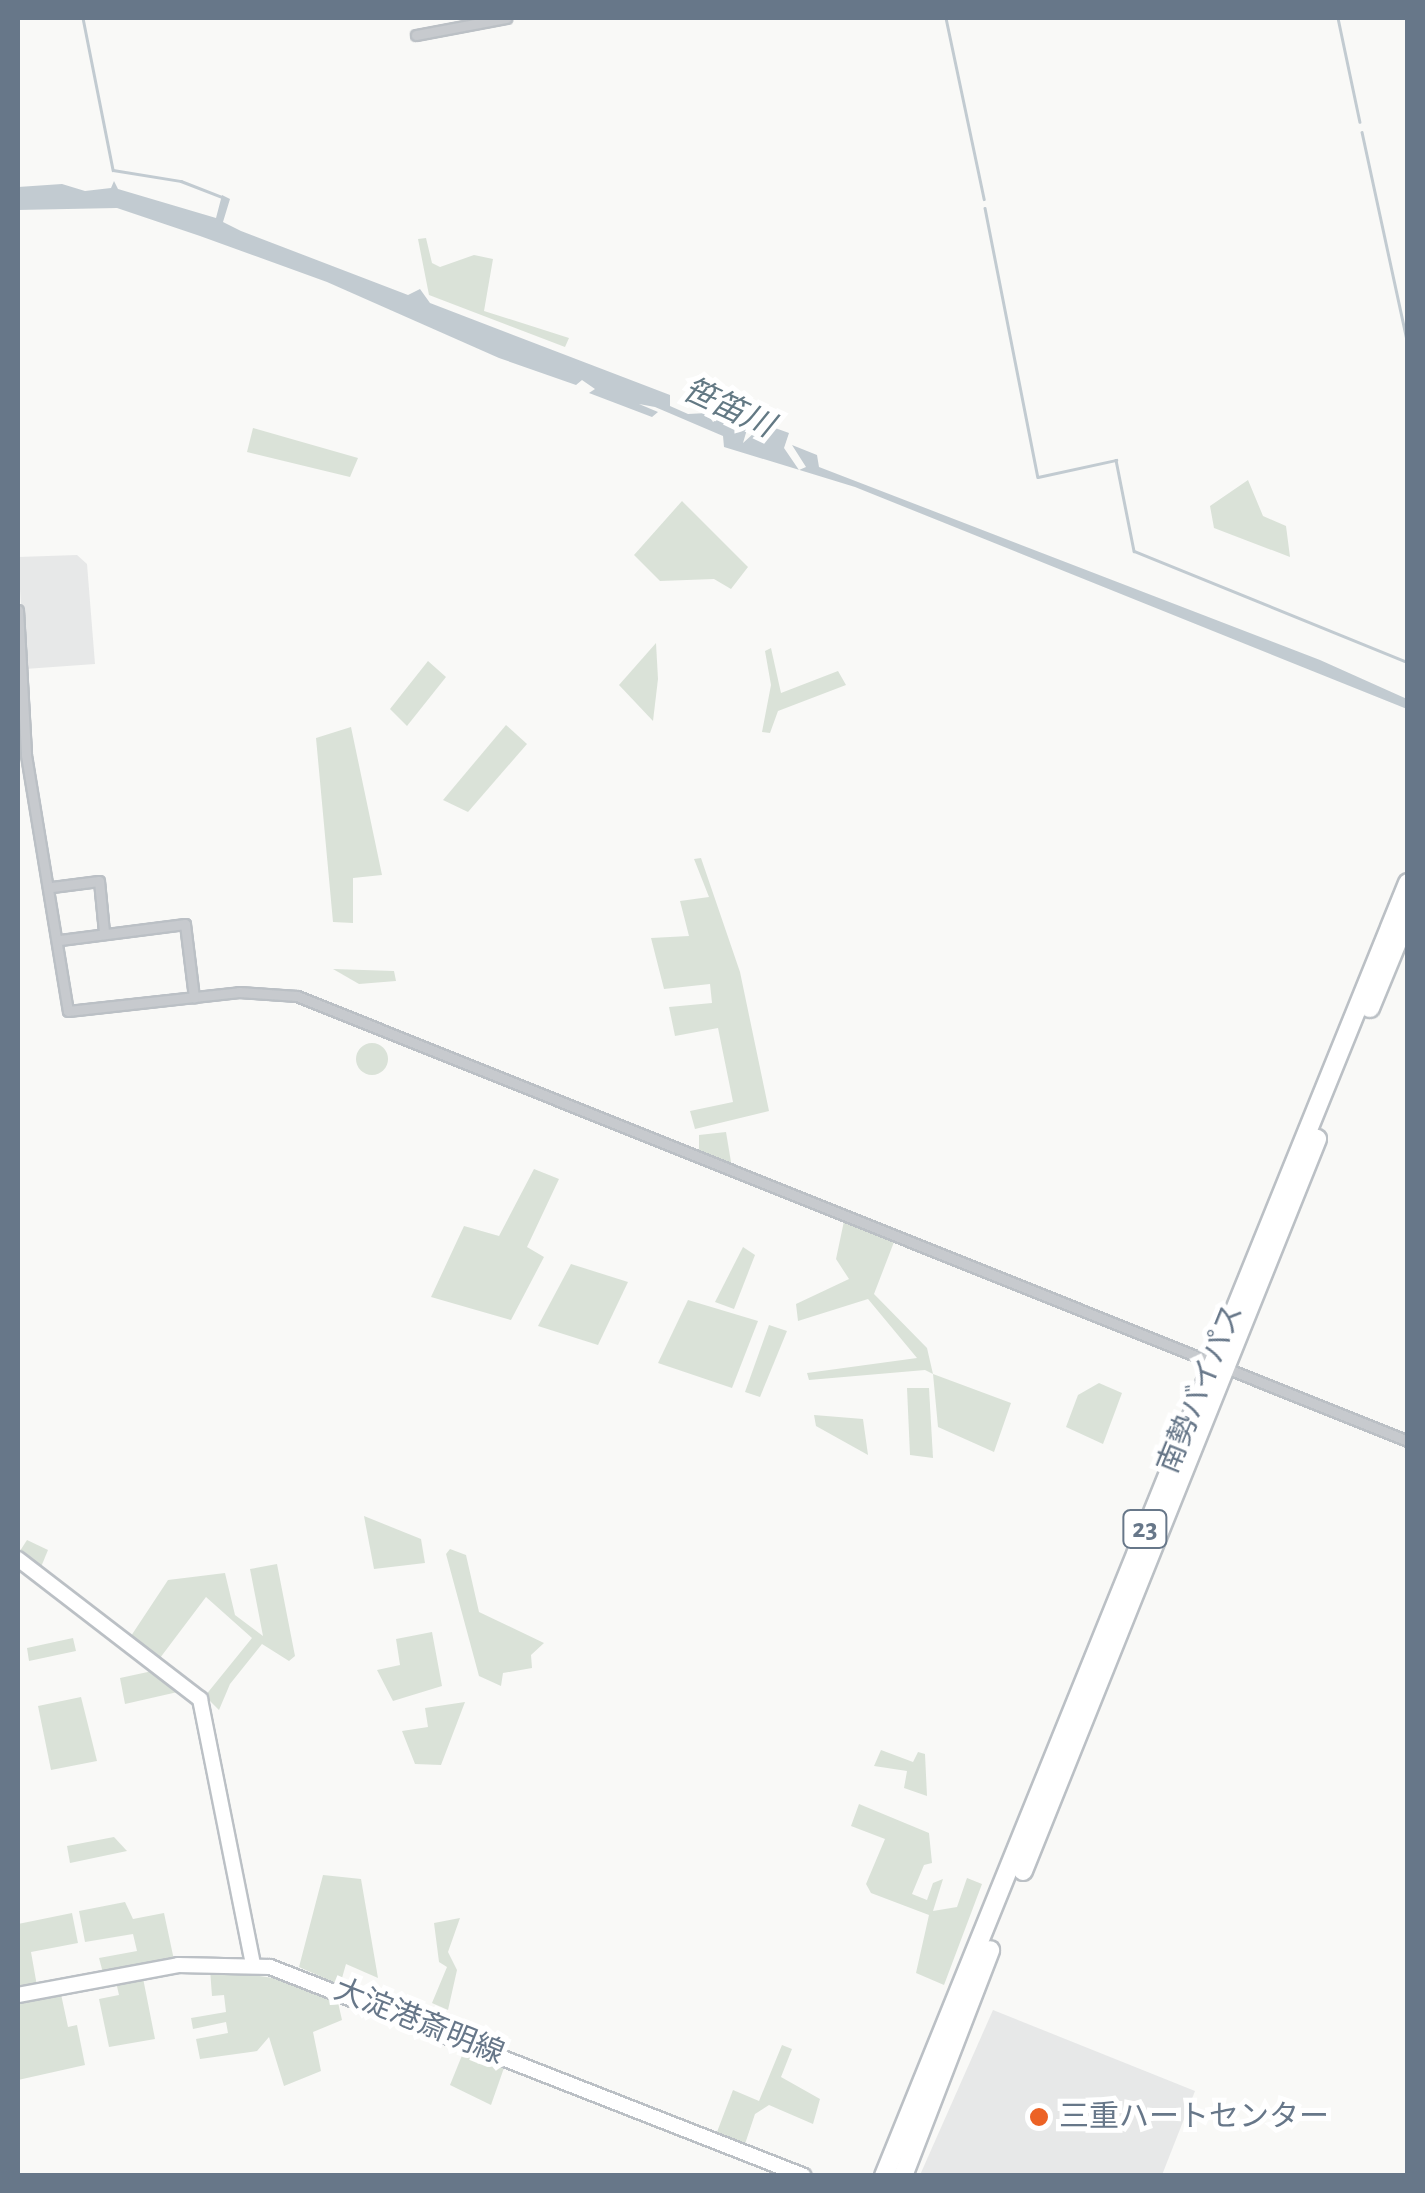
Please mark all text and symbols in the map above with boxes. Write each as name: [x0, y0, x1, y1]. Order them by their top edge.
water label: 笹笛川: [676, 370, 780, 446]
street label: 南勢バイパス: [1151, 1299, 1251, 1479]
road number: 23: [1120, 1506, 1170, 1552]
street label: 大淀港斎明線: [329, 1972, 509, 2072]
place label: 三重ハートセンター: [1059, 2099, 1329, 2135]
marker: 三重ハートセンター: [1028, 2106, 1050, 2128]

